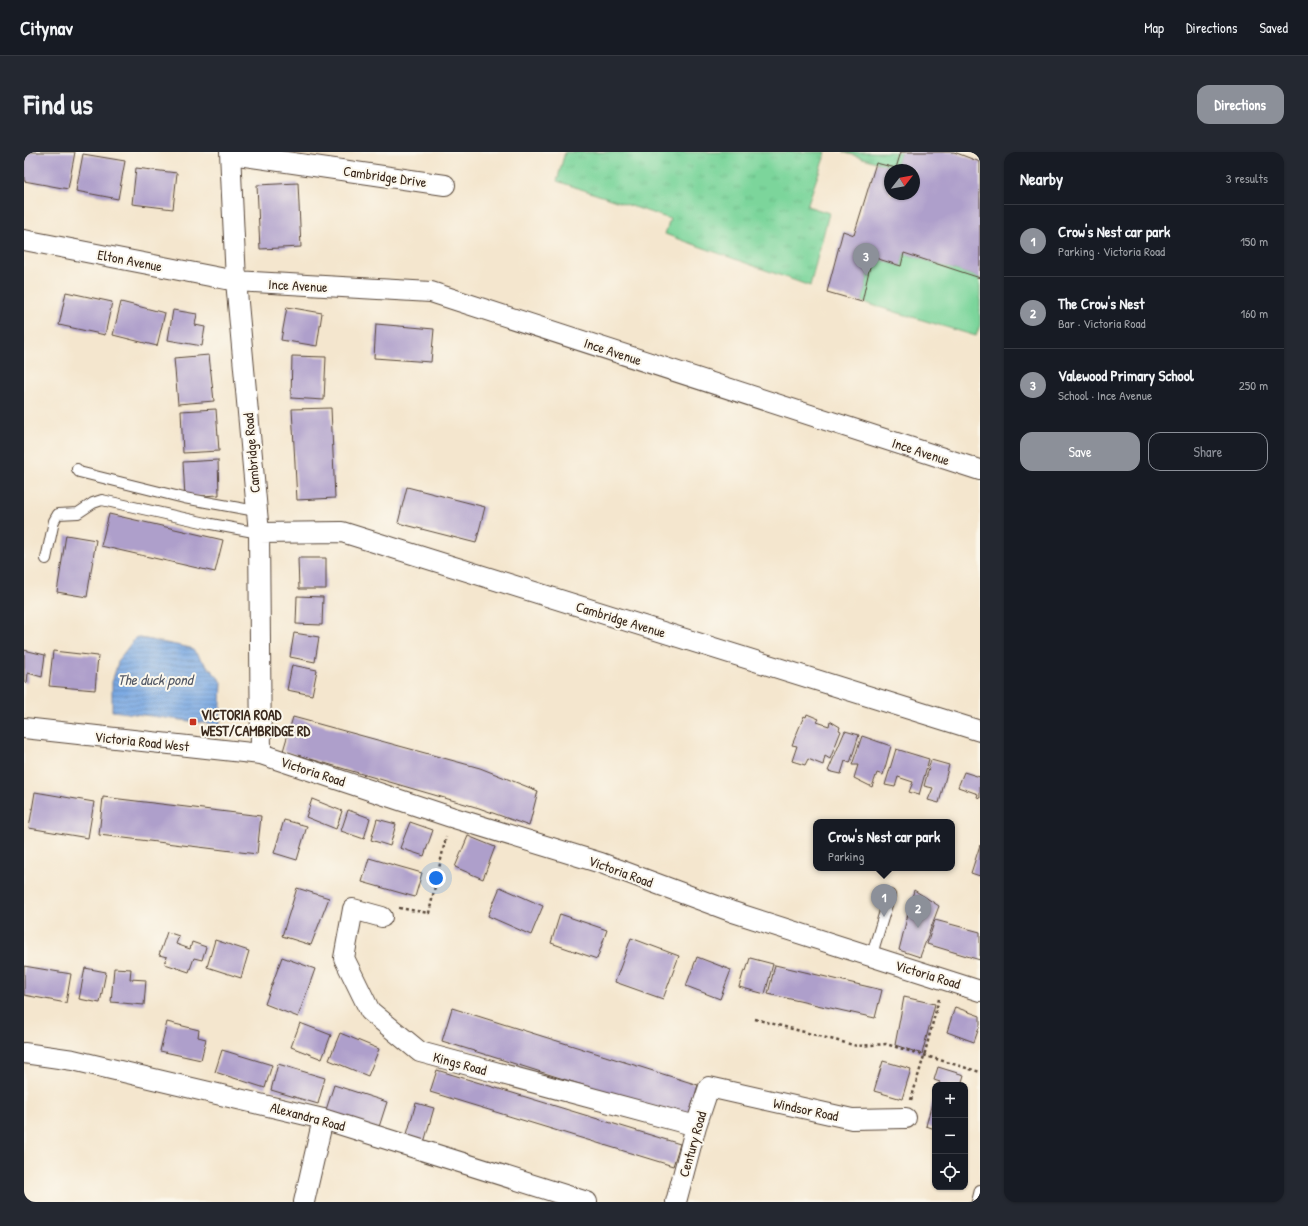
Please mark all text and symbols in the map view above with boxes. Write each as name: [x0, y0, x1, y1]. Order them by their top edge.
text: Citynav: [20, 15, 73, 41]
text: Map: [1144, 18, 1164, 37]
text: Directions: [1186, 18, 1237, 37]
text: Saved: [1259, 18, 1288, 37]
text: Find us: [24, 85, 93, 123]
button: Directions: [1197, 85, 1284, 124]
street label: Cambridge Drive: [342, 161, 428, 192]
north arrow: [884, 164, 920, 200]
text: Nearby: [1020, 167, 1063, 190]
text: 3 results: [1226, 169, 1268, 187]
text: Crow's Nest car park: [1058, 221, 1170, 242]
text: 1: [1031, 232, 1035, 250]
text: 150 m: [1240, 232, 1268, 250]
text: Parking · Victoria Road: [1058, 242, 1165, 260]
pin: 3: [853, 243, 879, 276]
street label: Elton Avenue: [96, 244, 164, 276]
street label: Ince Avenue: [268, 274, 329, 296]
text: The Crow's Nest: [1058, 293, 1144, 314]
text: 2: [1030, 304, 1036, 322]
text: 160 m: [1240, 304, 1268, 322]
text: Bar · Victoria Road: [1058, 314, 1146, 332]
street label: Ince Avenue: [582, 333, 645, 369]
text: Valewood Primary School: [1058, 365, 1194, 386]
text: 3: [1030, 376, 1036, 394]
text: 250 m: [1239, 376, 1268, 394]
text: School · Ince Avenue: [1058, 386, 1152, 404]
street label: Cambridge Road: [238, 412, 265, 494]
button: Save: [1020, 432, 1140, 471]
button: Share: [1148, 432, 1268, 471]
street label: Ince Avenue: [890, 433, 953, 469]
street label: Cambridge Avenue: [573, 596, 669, 643]
water label: The duck pond: [117, 669, 195, 690]
place label: VICTORIA ROAD WEST/CAMBRIDGE RD: [201, 705, 310, 740]
marker: VICTORIA ROAD WEST/CAMBRIDGE RD: [188, 717, 198, 727]
street label: Victoria Road West: [94, 727, 190, 755]
street label: Victoria Road: [278, 752, 348, 791]
popup: [813, 819, 955, 871]
text: Crow's Nest car park: [828, 826, 940, 847]
text: Parking: [828, 847, 864, 865]
street label: Victoria Road: [586, 851, 656, 892]
your location: [426, 868, 446, 888]
pin: 1: [871, 884, 897, 917]
pin: 2: [905, 895, 931, 928]
street label: Victoria Road: [893, 955, 963, 993]
street label: Kings Road: [431, 1047, 489, 1080]
map controls: [932, 1082, 968, 1190]
button: +: [932, 1082, 968, 1118]
street label: Windsor Road: [772, 1093, 841, 1125]
street label: Alexandra Road: [268, 1097, 348, 1135]
street label: Century Road: [674, 1108, 712, 1179]
button: −: [932, 1118, 968, 1154]
button: locate: [932, 1154, 968, 1190]

